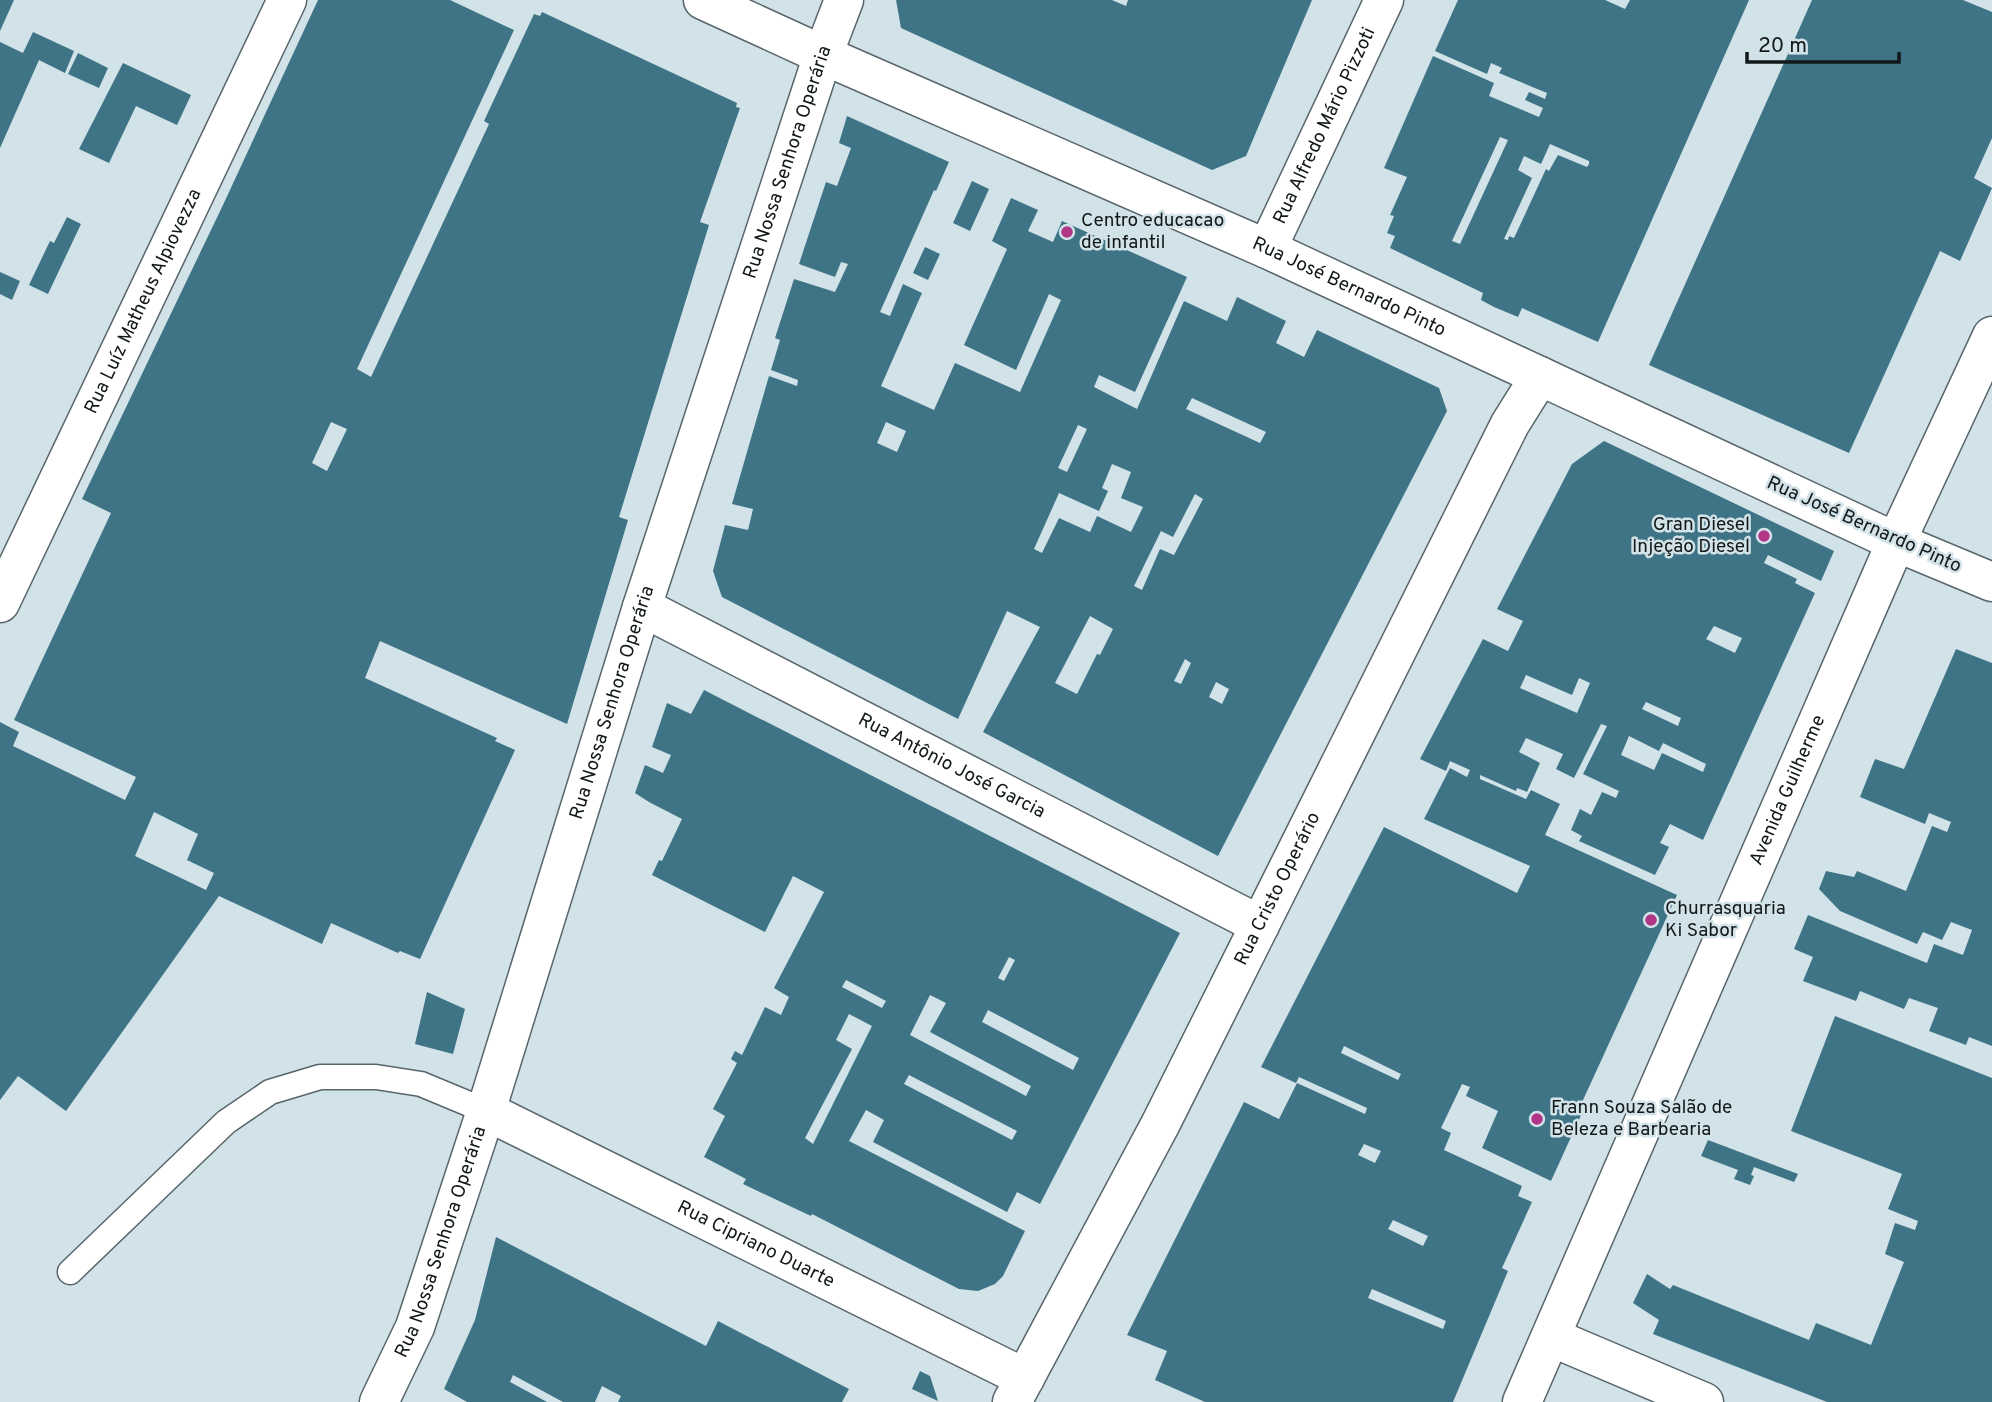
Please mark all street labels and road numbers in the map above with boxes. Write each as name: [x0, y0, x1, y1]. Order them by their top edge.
street label: Rua Alfredo Mário Pizzoti: [1268, 24, 1381, 228]
street label: Rua Nossa Senhora Operária: [738, 42, 837, 282]
street label: Rua Luíz Matheus Alpiovezza: [80, 185, 207, 418]
street label: Rua José Bernardo Pinto: [1248, 232, 1450, 343]
street label: Rua José Bernardo Pinto: [1763, 471, 1965, 579]
street label: Rua Nossa Senhora Operária: [565, 583, 660, 823]
street label: Rua Antônio José Garcia: [854, 708, 1049, 824]
street label: Avenida Guilherme: [1745, 711, 1831, 869]
street label: Rua Cristo Operário: [1230, 808, 1326, 970]
street label: Rua Nossa Senhora Operária: [390, 1123, 492, 1362]
street label: Rua Cipriano Duarte: [673, 1195, 838, 1294]

